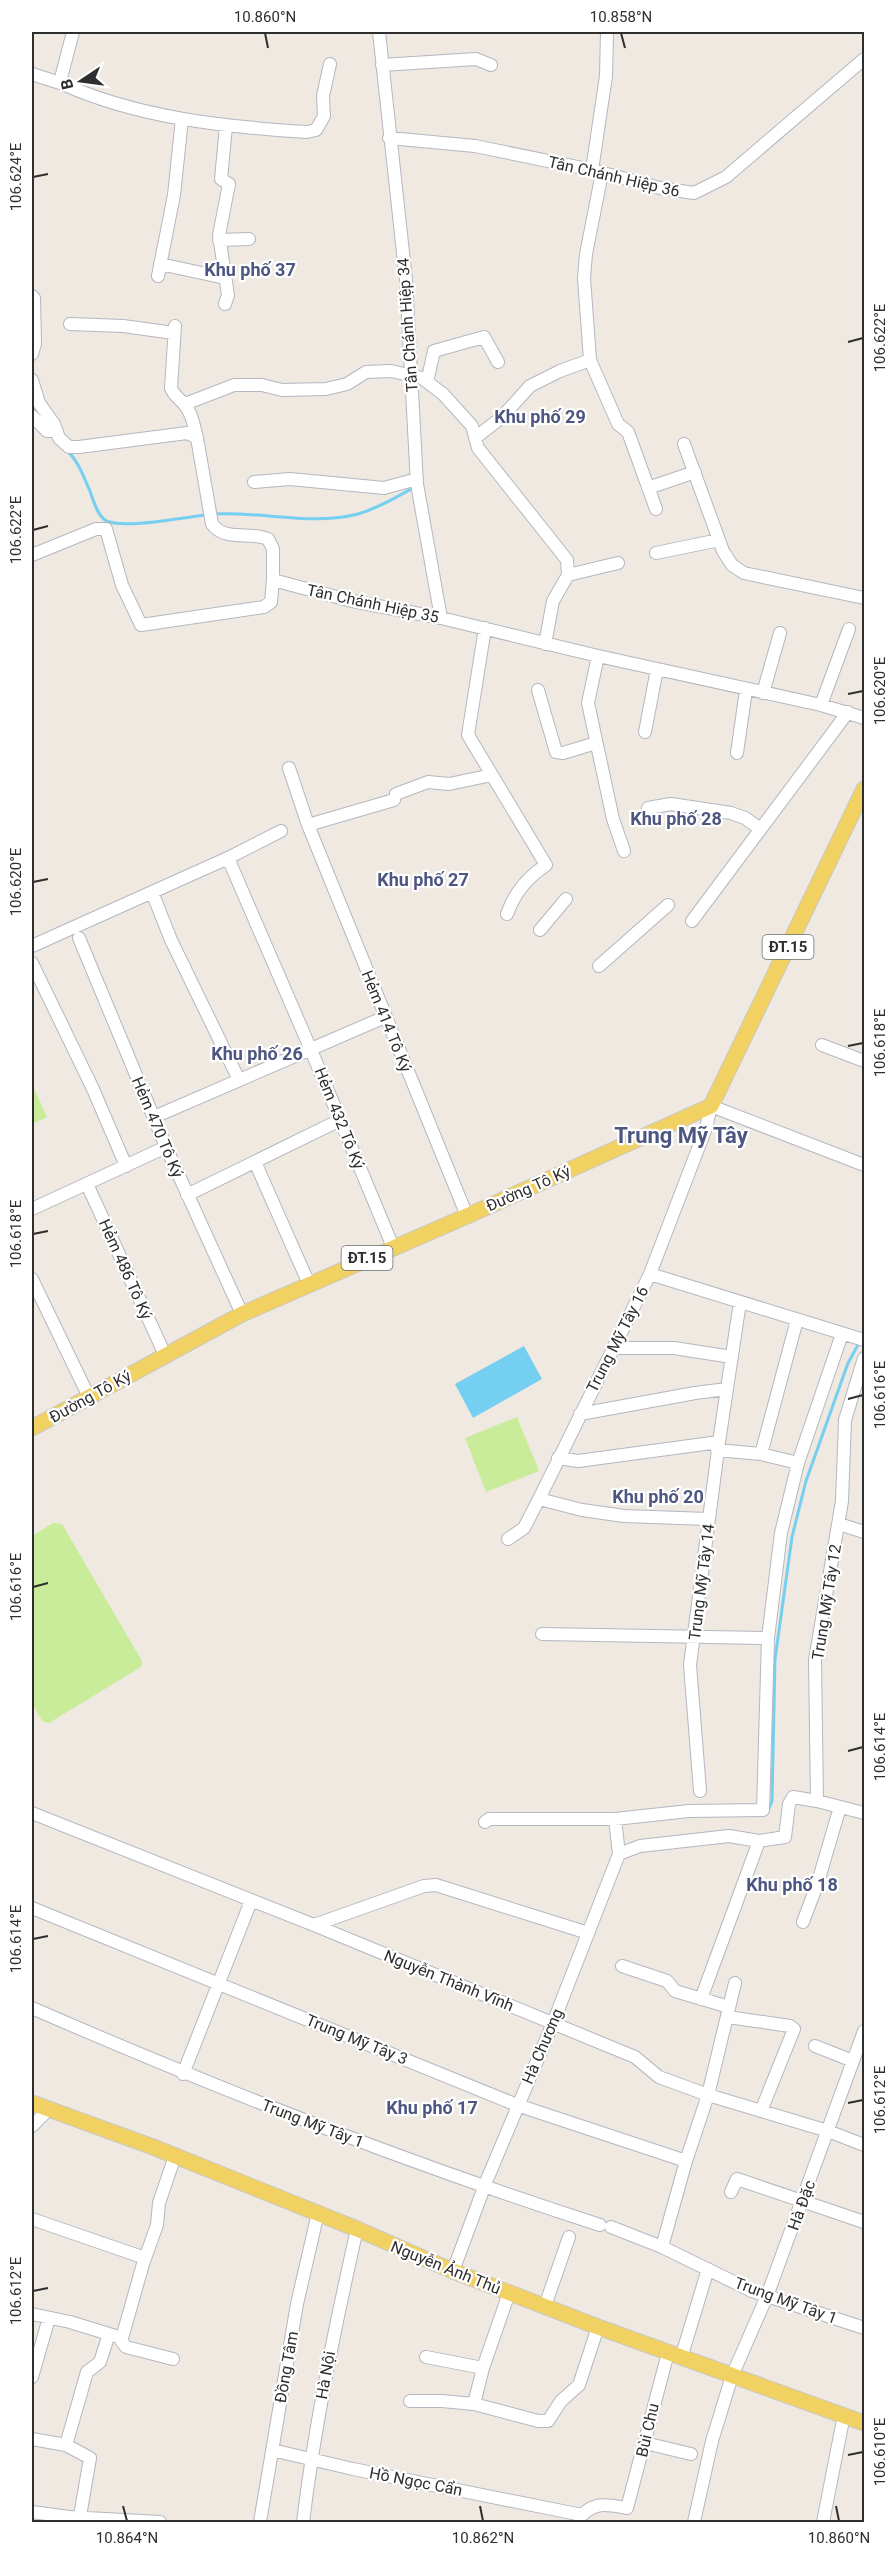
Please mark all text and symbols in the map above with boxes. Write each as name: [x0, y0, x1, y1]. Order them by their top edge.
text: 10.860°N: [234, 8, 296, 26]
text: 10.858°N: [590, 8, 652, 26]
north arrow: [51, 51, 111, 111]
text: B: [56, 77, 77, 91]
text: 106.624°E: [7, 142, 25, 211]
street label: Tân Chánh Hiệp 36: [546, 152, 682, 201]
street label: Tân Chánh Hiệp 34: [393, 257, 422, 393]
district label: Khu phố 37: [204, 259, 296, 280]
text: 106.622°E: [871, 303, 889, 372]
district label: Khu phố 29: [494, 406, 586, 427]
text: 106.622°E: [7, 495, 25, 564]
street label: Tân Chánh Hiệp 35: [305, 580, 441, 627]
text: 106.620°E: [871, 656, 889, 725]
district label: Khu phố 28: [630, 808, 722, 829]
text: 106.620°E: [7, 847, 25, 916]
district label: Khu phố 27: [377, 869, 469, 890]
road number: ĐT.15: [762, 935, 814, 959]
street label: Hẻm 414 Tô Ký: [358, 968, 416, 1075]
text: 106.618°E: [871, 1008, 889, 1077]
district label: Khu phố 26: [211, 1043, 303, 1064]
street label: Hẻm 432 Tô Ký: [311, 1065, 369, 1172]
street label: Hẻm 470 Tô Ký: [128, 1074, 187, 1181]
district label: Trung Mỹ Tây: [614, 1123, 749, 1148]
street label: Đường Tô Ký: [483, 1161, 574, 1216]
text: 106.618°E: [7, 1199, 25, 1268]
street label: Hẻm 486 Tô Ký: [95, 1216, 156, 1323]
road number: ĐT.15: [342, 1246, 392, 1270]
street label: Trung Mỹ Tây 16: [582, 1283, 652, 1396]
text: 106.616°E: [871, 1360, 889, 1429]
street label: Đường Tô Ký: [46, 1366, 135, 1427]
district label: Khu phố 20: [612, 1486, 704, 1507]
street label: Trung Mỹ Tây 14: [685, 1523, 718, 1641]
street label: Trung Mỹ Tây 12: [808, 1543, 845, 1661]
text: 106.616°E: [7, 1552, 25, 1621]
text: 106.614°E: [871, 1712, 889, 1781]
district label: Khu phố 18: [746, 1874, 838, 1895]
text: 106.614°E: [7, 1904, 25, 1973]
street label: Nguyễn Thành Vĩnh: [381, 1946, 516, 2015]
street label: Hà Chương: [518, 2006, 567, 2087]
street label: Trung Mỹ Tây 3: [303, 2010, 410, 2068]
text: 106.612°E: [871, 2065, 889, 2134]
street label: Trung Mỹ Tây 1: [259, 2095, 367, 2152]
district label: Khu phố 17: [386, 2097, 478, 2118]
street label: Hà Đặc: [784, 2178, 819, 2233]
street label: Nguyễn Ảnh Thủ: [388, 2236, 504, 2298]
text: 106.612°E: [7, 2256, 25, 2325]
street label: Trung Mỹ Tây 1: [732, 2273, 840, 2328]
street label: Đồng Tâm: [271, 2330, 302, 2405]
street label: Hà Nội: [312, 2350, 339, 2401]
street label: Bùi Chu: [632, 2401, 663, 2459]
text: 106.610°E: [871, 2417, 889, 2486]
street label: Hồ Ngọc Cẩn: [368, 2463, 464, 2500]
text: 10.864°N: [96, 2529, 158, 2547]
text: 10.862°N: [452, 2529, 514, 2547]
text: 10.860°N: [808, 2529, 870, 2547]

